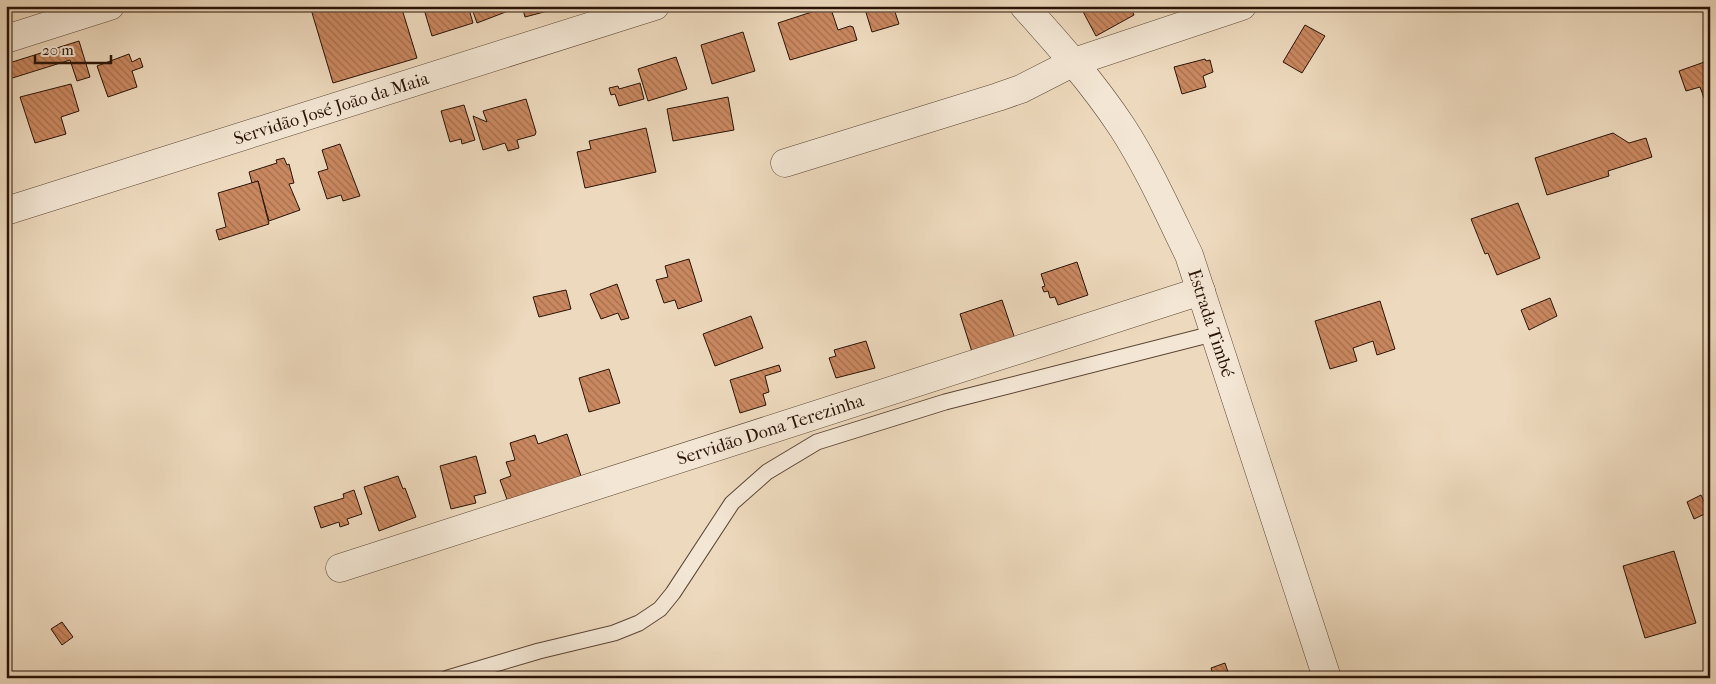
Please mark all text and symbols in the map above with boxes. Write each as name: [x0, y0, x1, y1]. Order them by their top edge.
scale bar: [35, 32, 111, 64]
text: 20 m: [42, 41, 74, 59]
street label: Servidão José João da Maia: [231, 68, 432, 149]
street label: Estrada Timbé: [1183, 267, 1238, 380]
street label: Servidão Dona Terezinha: [674, 390, 867, 470]

